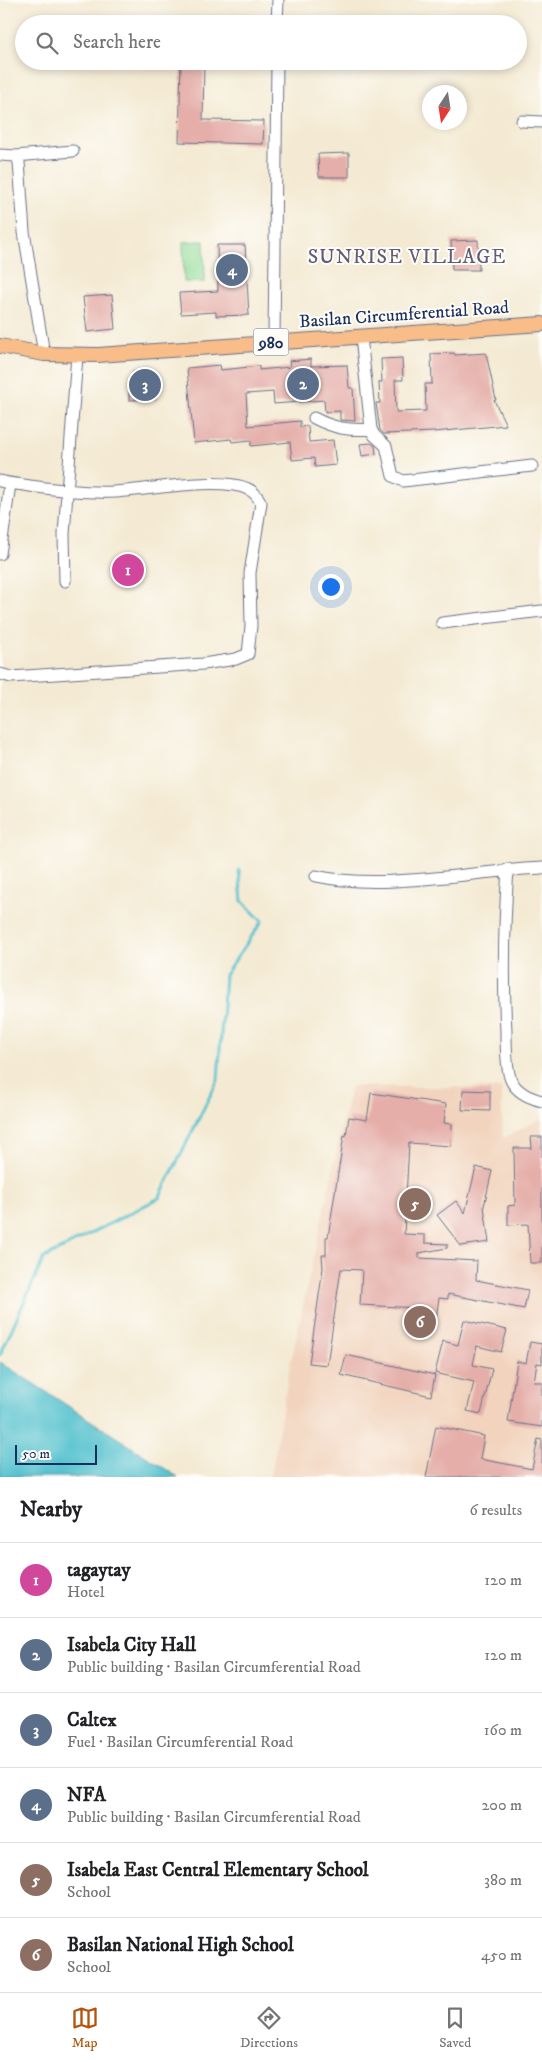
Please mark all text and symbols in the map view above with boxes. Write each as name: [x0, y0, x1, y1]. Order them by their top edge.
search box: [15, 15, 527, 70]
icon: search: [33, 29, 61, 57]
text: Search here: [73, 31, 161, 54]
north arrow: [422, 85, 467, 130]
district label: SUNRISE VILLAGE: [308, 245, 506, 270]
pin: 4: [216, 251, 248, 289]
street label: Basilan Circumferential Road: [298, 297, 510, 333]
road number: 980: [254, 328, 288, 356]
pin: 2: [287, 365, 319, 403]
pin: 3: [129, 366, 161, 404]
pin: 1: [112, 551, 144, 589]
your location: [318, 574, 344, 600]
pin: 5: [399, 1185, 431, 1223]
pin: 6: [404, 1303, 436, 1341]
scale bar: [15, 1442, 98, 1465]
text: 50 m: [22, 1445, 50, 1463]
text: Nearby: [20, 1497, 82, 1523]
text: 6 results: [469, 1500, 522, 1520]
text: tagaytay: [67, 1559, 130, 1582]
text: 1: [33, 1570, 39, 1590]
text: 120 m: [484, 1570, 522, 1590]
text: Hotel: [67, 1582, 105, 1602]
text: Isabela City Hall: [67, 1634, 196, 1657]
text: 2: [32, 1645, 40, 1665]
text: 120 m: [484, 1645, 522, 1665]
text: Public building · Basilan Circumferential Road: [67, 1657, 361, 1677]
text: Caltex: [67, 1709, 117, 1732]
text: 3: [33, 1720, 39, 1740]
text: 160 m: [484, 1720, 522, 1740]
text: Fuel · Basilan Circumferential Road: [67, 1732, 293, 1752]
text: NFA: [67, 1784, 106, 1807]
text: 4: [31, 1795, 41, 1815]
text: 200 m: [481, 1795, 522, 1815]
text: Public building · Basilan Circumferential Road: [67, 1807, 361, 1827]
text: Isabela East Central Elementary School: [67, 1859, 369, 1882]
text: 5: [32, 1870, 40, 1890]
text: 380 m: [484, 1870, 522, 1890]
text: School: [67, 1882, 111, 1902]
text: Basilan National High School: [67, 1934, 294, 1957]
text: 6: [32, 1945, 40, 1965]
text: 450 m: [481, 1945, 522, 1965]
text: School: [67, 1957, 111, 1977]
tab: Map: [71, 2004, 99, 2052]
tab: Directions: [240, 2004, 298, 2052]
tab: Saved: [439, 2004, 471, 2052]

